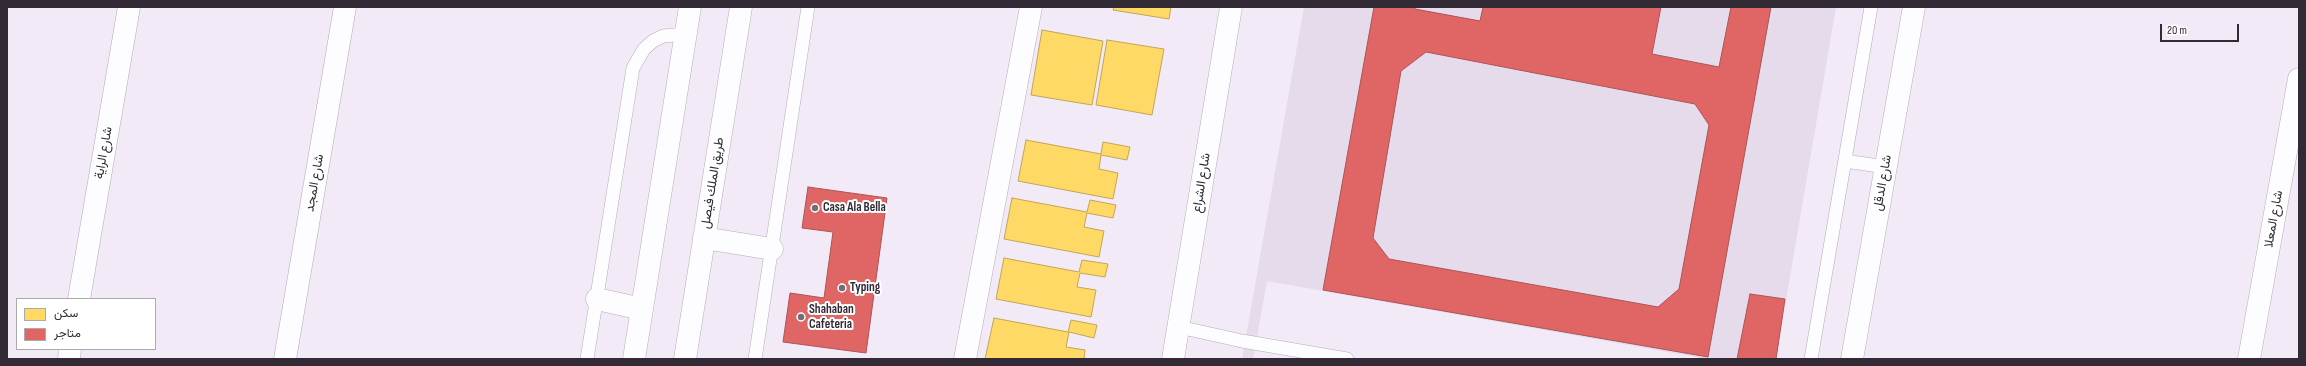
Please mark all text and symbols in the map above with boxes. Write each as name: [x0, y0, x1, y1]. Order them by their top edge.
scale bar: [2162, 16, 2241, 42]
text: 20 m: [2167, 23, 2187, 38]
street label: شارع الراية: [92, 126, 116, 180]
street label: طريق الملك فيصل: [698, 136, 728, 230]
street label: شارع الشراع: [1190, 152, 1214, 214]
street label: شارع المجد: [302, 153, 328, 213]
street label: شارع الدقل: [1870, 154, 1896, 212]
street label: شارع المعلا: [2261, 189, 2287, 249]
place label: Casa Ala Bella: [823, 200, 886, 216]
marker: Casa Ala Bella: [810, 203, 820, 213]
place label: Typing: [850, 280, 880, 296]
marker: Typing: [837, 283, 847, 293]
legend: [16, 298, 156, 350]
place label: Shahaban Cafeteria: [809, 302, 854, 333]
text: سكن: [54, 306, 78, 321]
marker: Shahaban Cafeteria: [796, 312, 806, 322]
text: متاجر: [54, 326, 81, 341]

